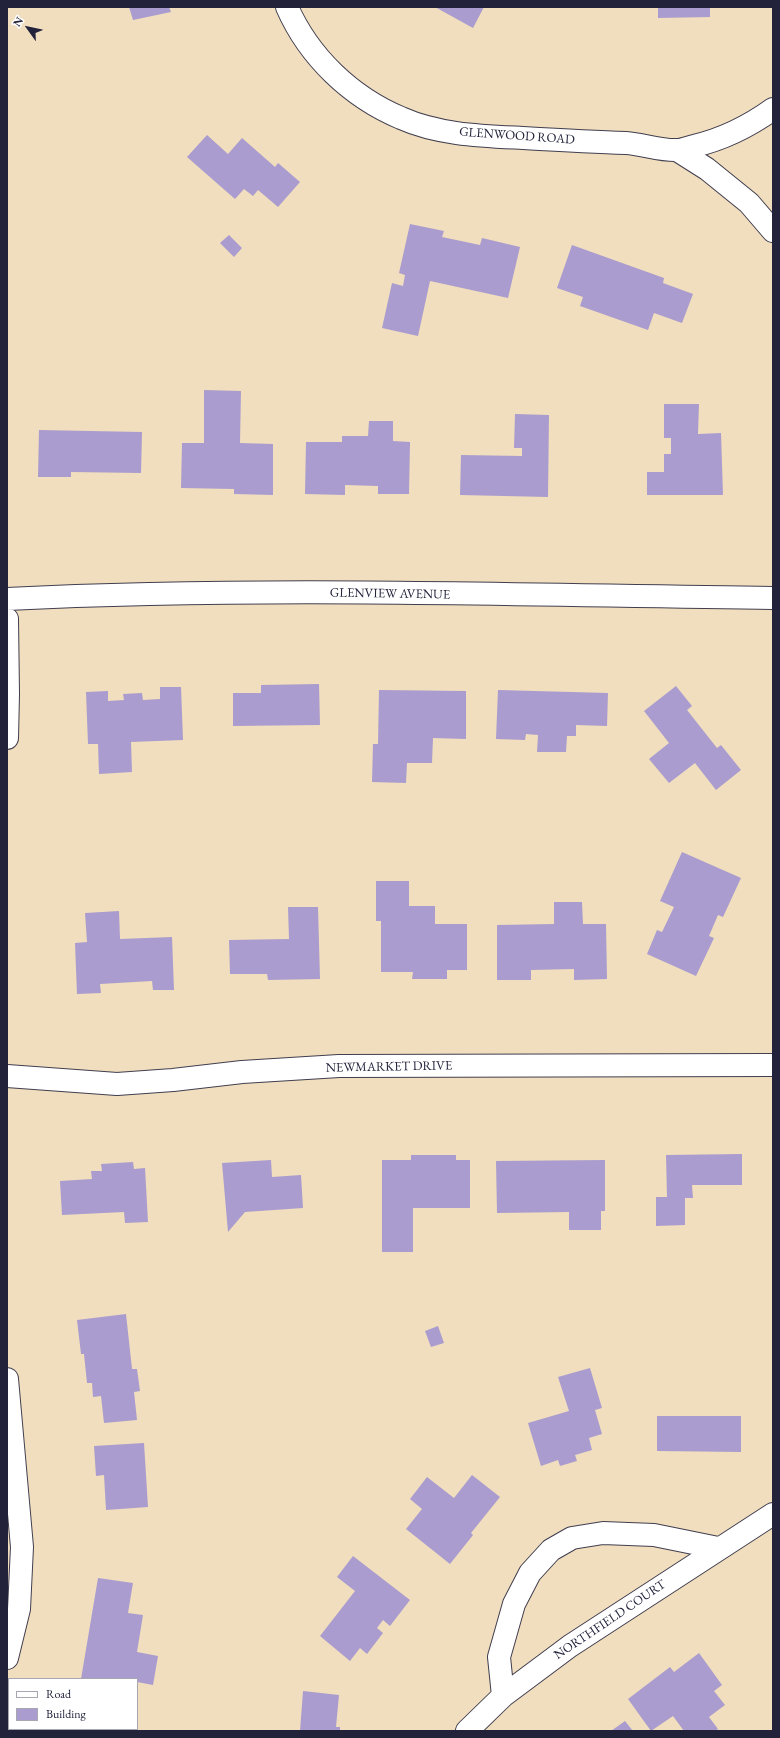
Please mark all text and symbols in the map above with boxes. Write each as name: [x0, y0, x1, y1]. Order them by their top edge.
north arrow: [8, 8, 48, 48]
text: N: [10, 14, 26, 29]
street label: GLENWOOD ROAD: [459, 124, 575, 148]
street label: GLENVIEW AVENUE: [330, 585, 450, 603]
street label: NEWMARKET DRIVE: [326, 1058, 452, 1076]
street label: NORTHFIELD COURT: [551, 1577, 669, 1663]
legend: [8, 1678, 138, 1730]
text: Road: [46, 1686, 71, 1702]
text: Building: [46, 1706, 86, 1722]

